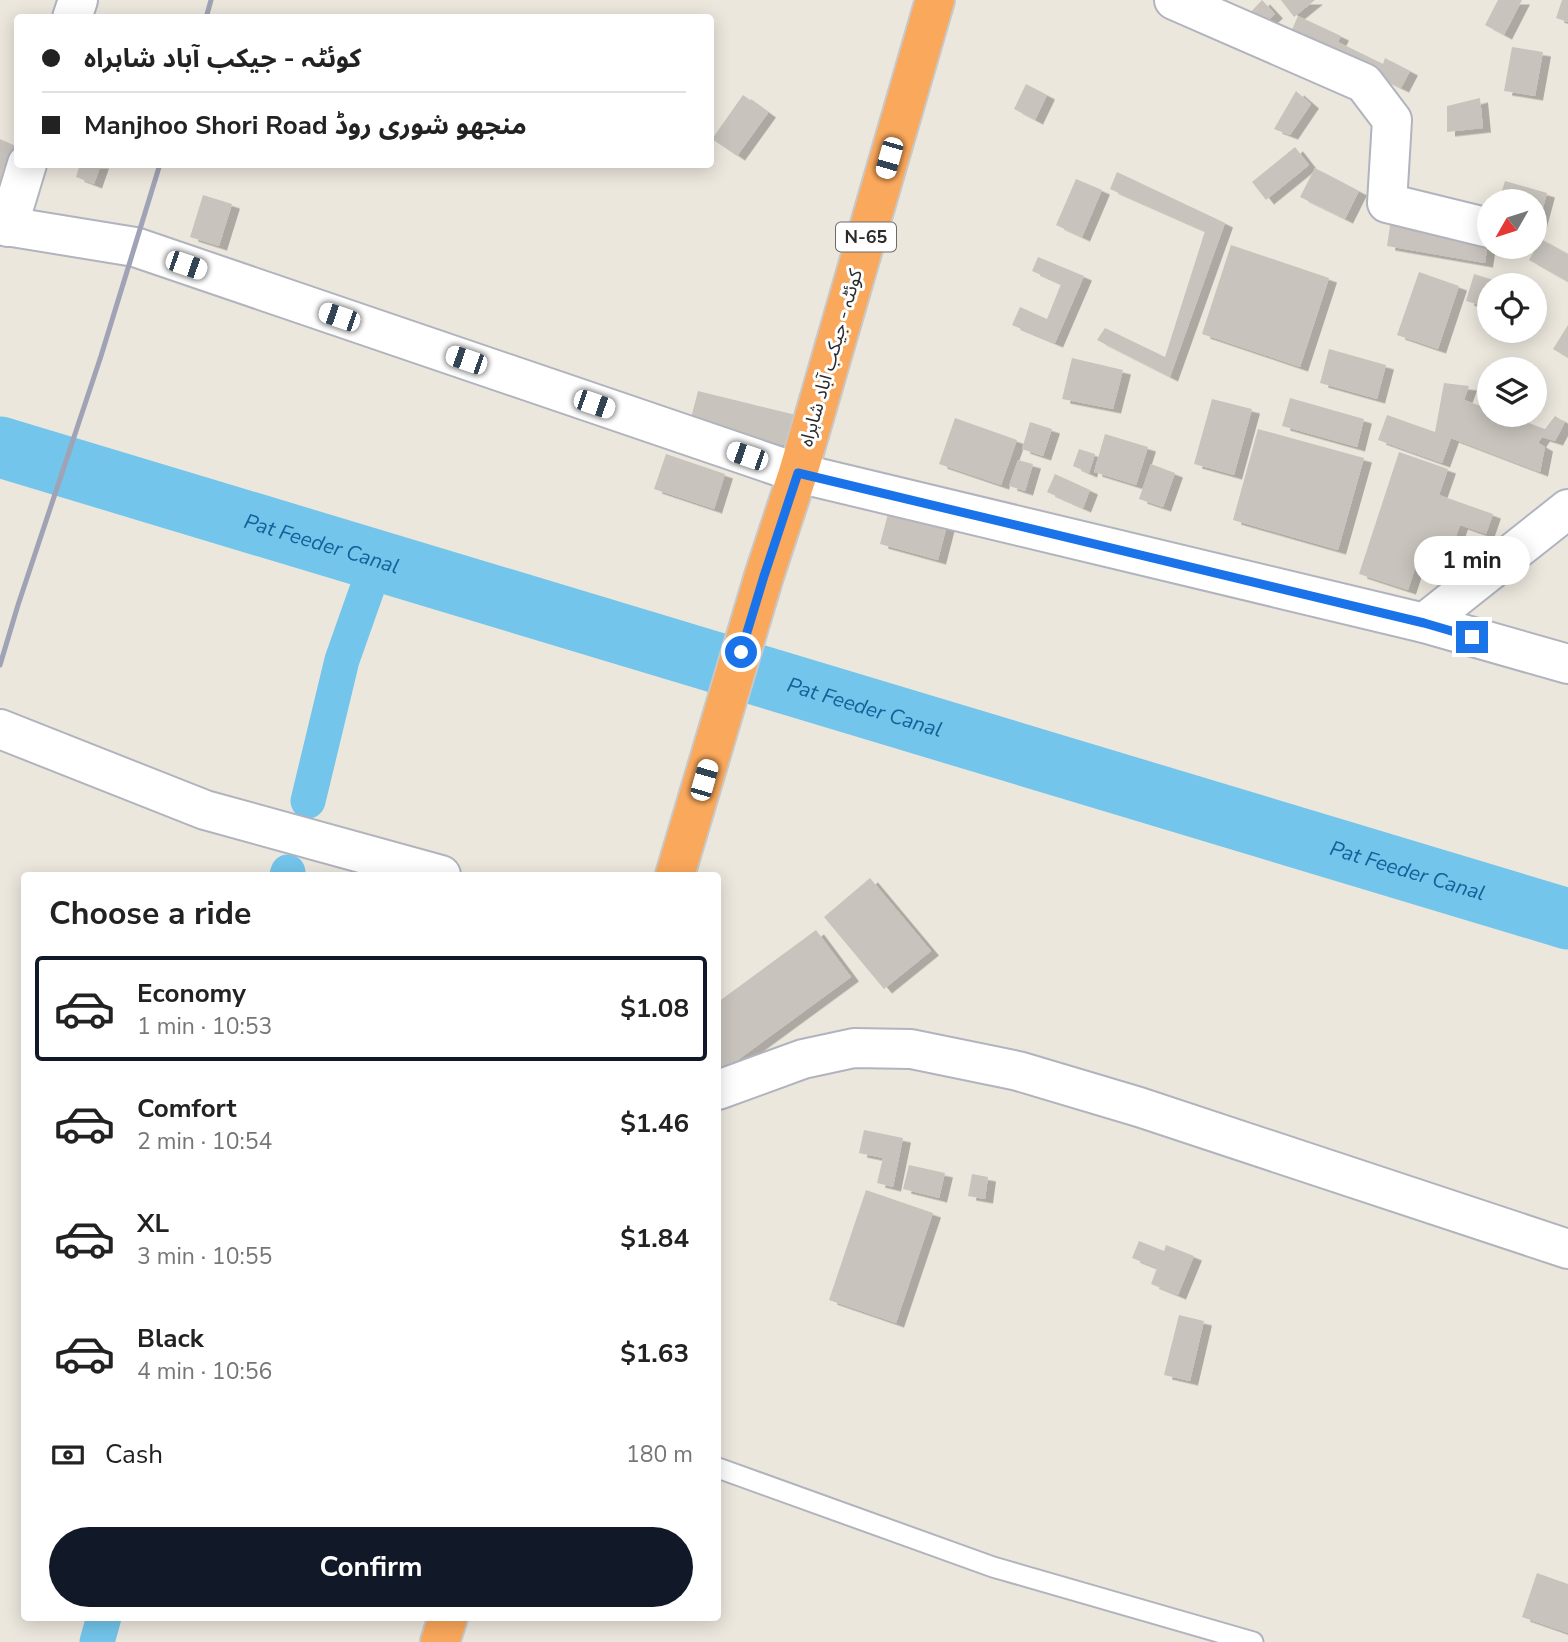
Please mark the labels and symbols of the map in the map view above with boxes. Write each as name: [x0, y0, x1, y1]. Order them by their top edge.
car: [874, 135, 905, 181]
north arrow: [1477, 189, 1547, 259]
road number: N-65: [836, 222, 896, 251]
car: [163, 248, 210, 282]
street label: کوئٹہ - جیکب آباد شاہراہ: [793, 265, 869, 450]
car: [316, 300, 363, 334]
car: [443, 343, 490, 377]
car: [571, 387, 618, 421]
car: [724, 439, 771, 473]
water label: Pat Feeder Canal: [241, 507, 403, 580]
callout: 1 min: [1414, 536, 1530, 584]
route end: [1456, 621, 1488, 653]
route start: [725, 636, 757, 668]
water label: Pat Feeder Canal: [784, 671, 946, 744]
car: [689, 757, 720, 803]
water label: Pat Feeder Canal: [1327, 834, 1489, 907]

